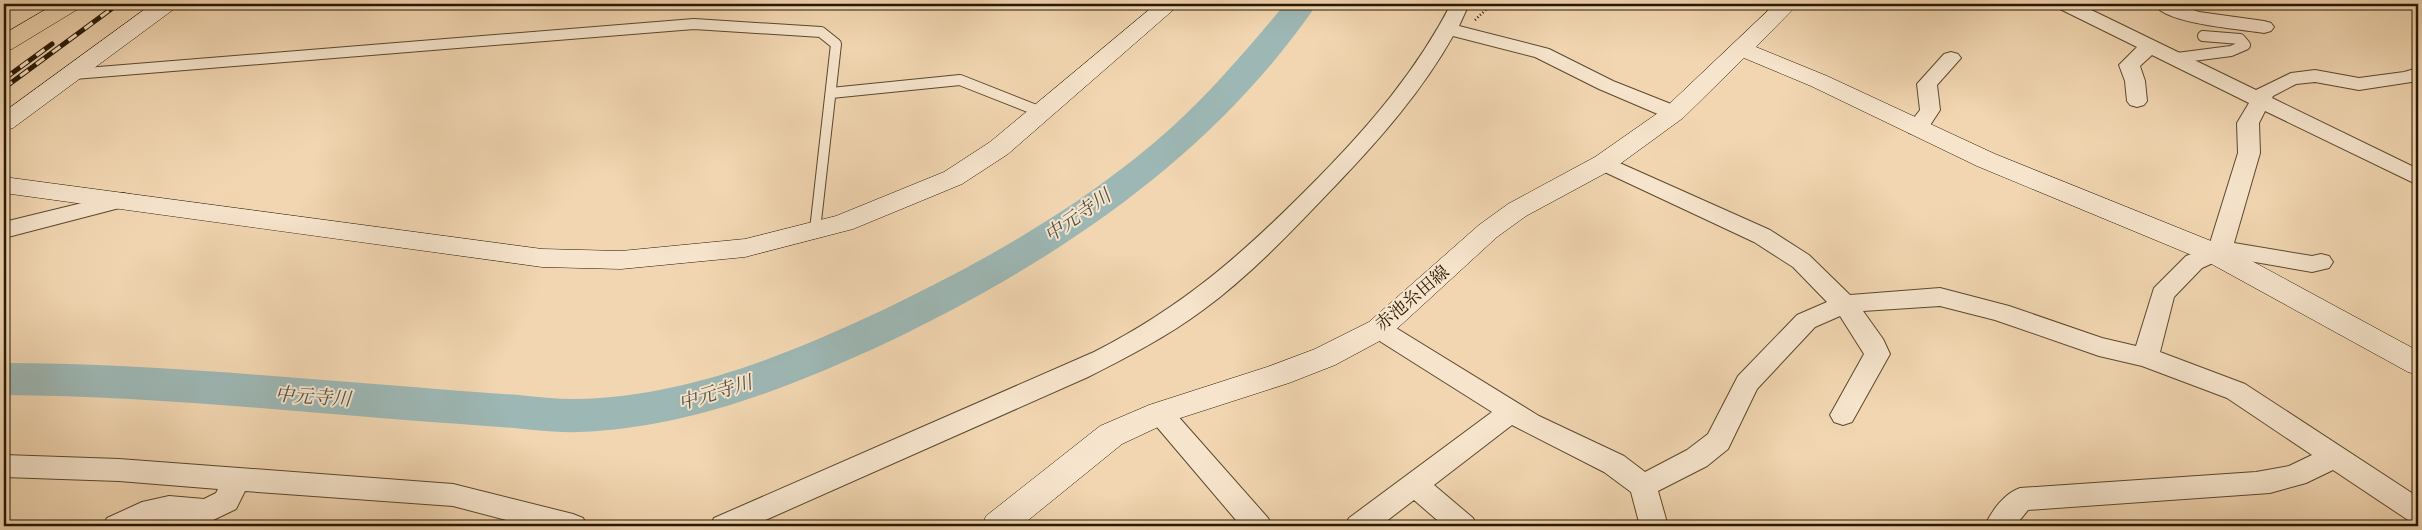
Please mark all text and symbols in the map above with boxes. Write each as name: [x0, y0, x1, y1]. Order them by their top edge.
water label: 中元寺川: [1039, 182, 1118, 248]
street label: 赤池糸田線: [1370, 260, 1454, 336]
water label: 中元寺川: [675, 369, 757, 417]
water label: 中元寺川: [274, 381, 354, 413]

